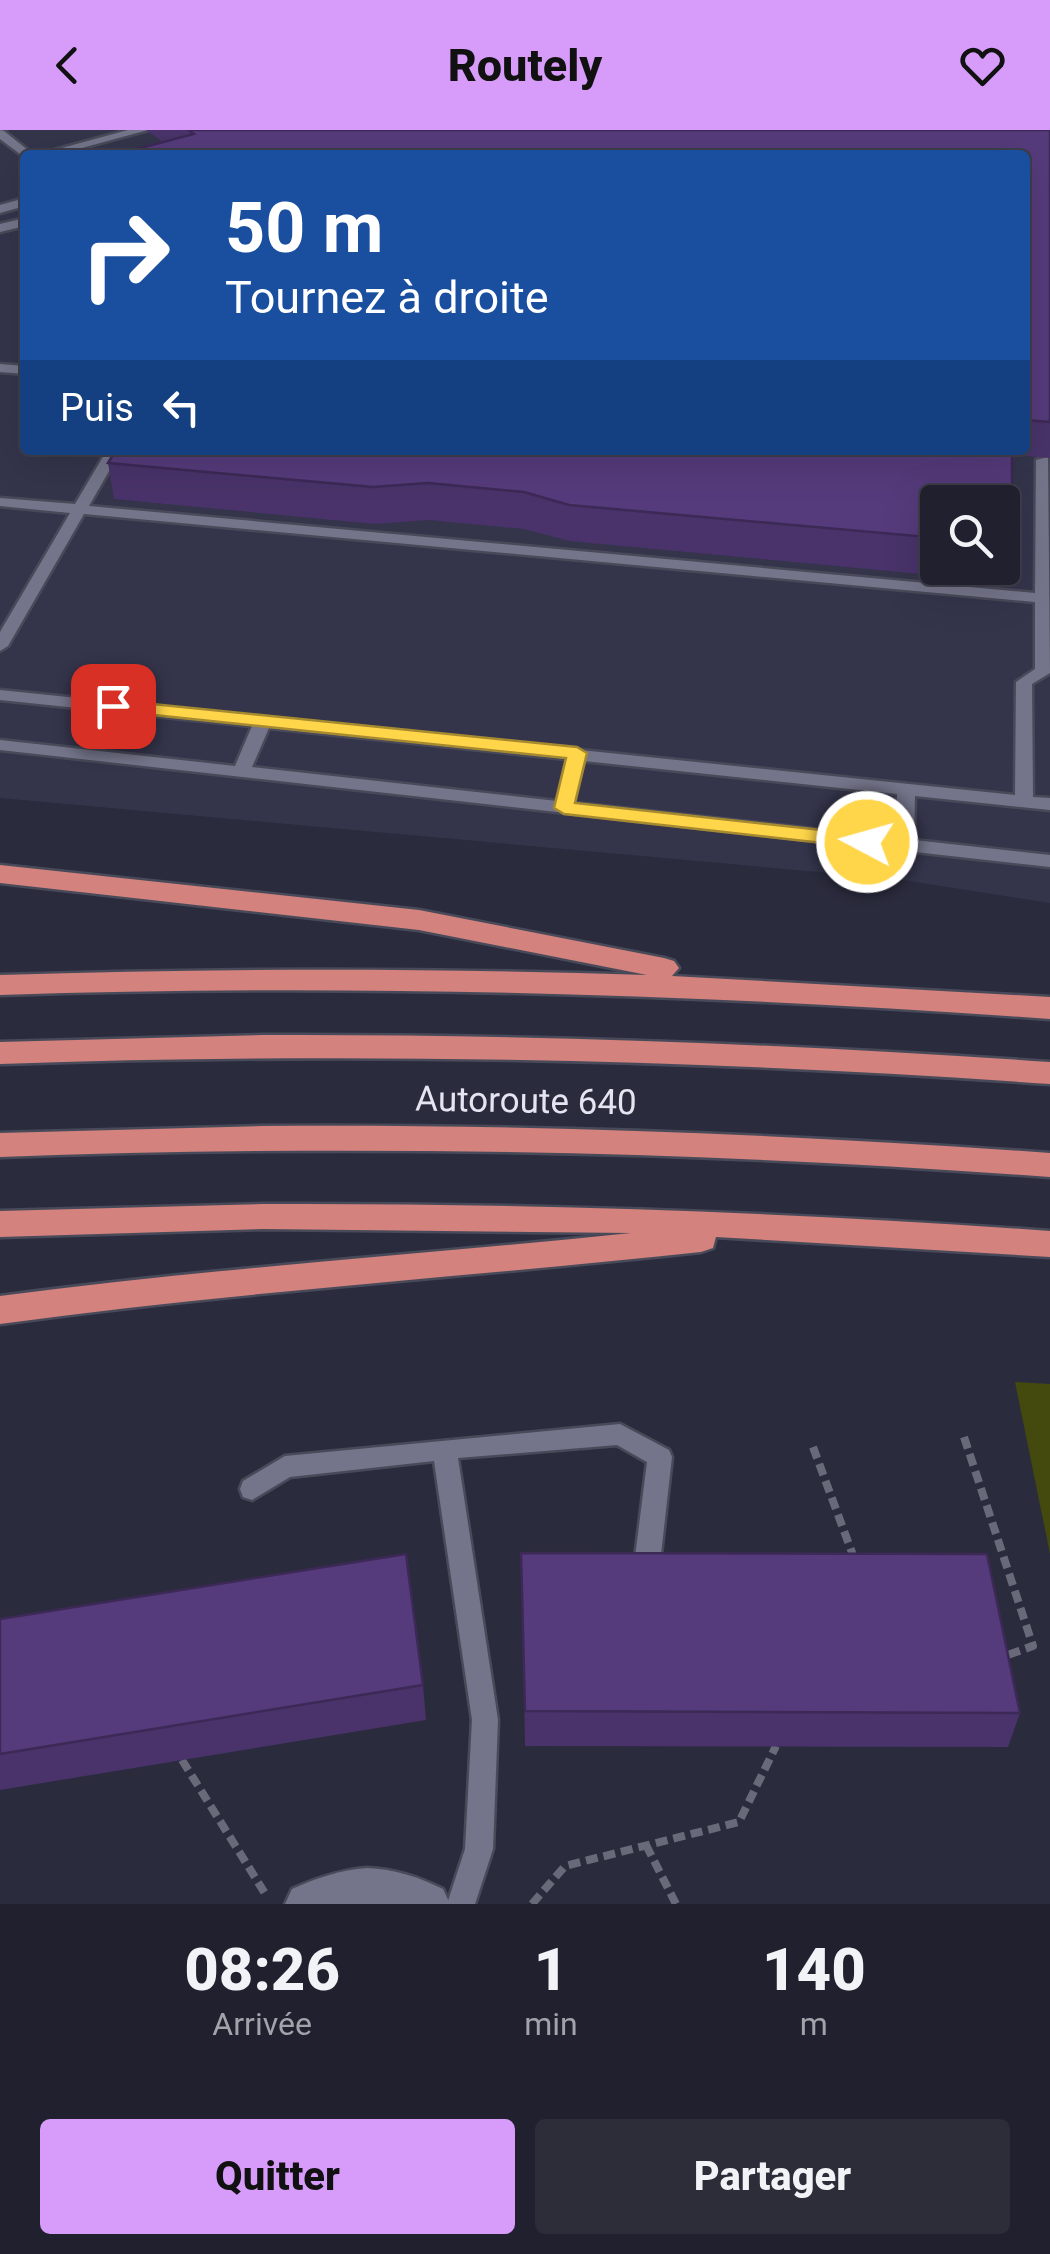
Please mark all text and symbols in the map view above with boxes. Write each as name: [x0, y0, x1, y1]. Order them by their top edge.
icon: back: [40, 38, 95, 93]
icon: heart: [955, 38, 1010, 93]
text: Routely: [448, 39, 602, 92]
text: 50 m: [225, 187, 383, 269]
icon: right: [60, 190, 190, 320]
text: Tournez à droite: [225, 271, 549, 324]
icon: left: [154, 380, 209, 435]
text: Puis: [60, 386, 134, 430]
map controls: [920, 485, 1020, 585]
button: search: [920, 485, 1020, 585]
pin: [71, 664, 156, 749]
icon: arrive: [86, 679, 141, 734]
position arrow: [815, 790, 919, 894]
street label: Autoroute 640: [415, 1079, 637, 1123]
text: 08:26: [184, 1934, 340, 2005]
text: 1: [534, 1934, 568, 2005]
text: 140: [762, 1934, 866, 2005]
text: Arrivée: [212, 2005, 312, 2043]
text: min: [524, 2005, 578, 2043]
text: m: [800, 2005, 828, 2043]
button: Quitter: [40, 2119, 515, 2234]
button: Partager: [535, 2119, 1010, 2234]

